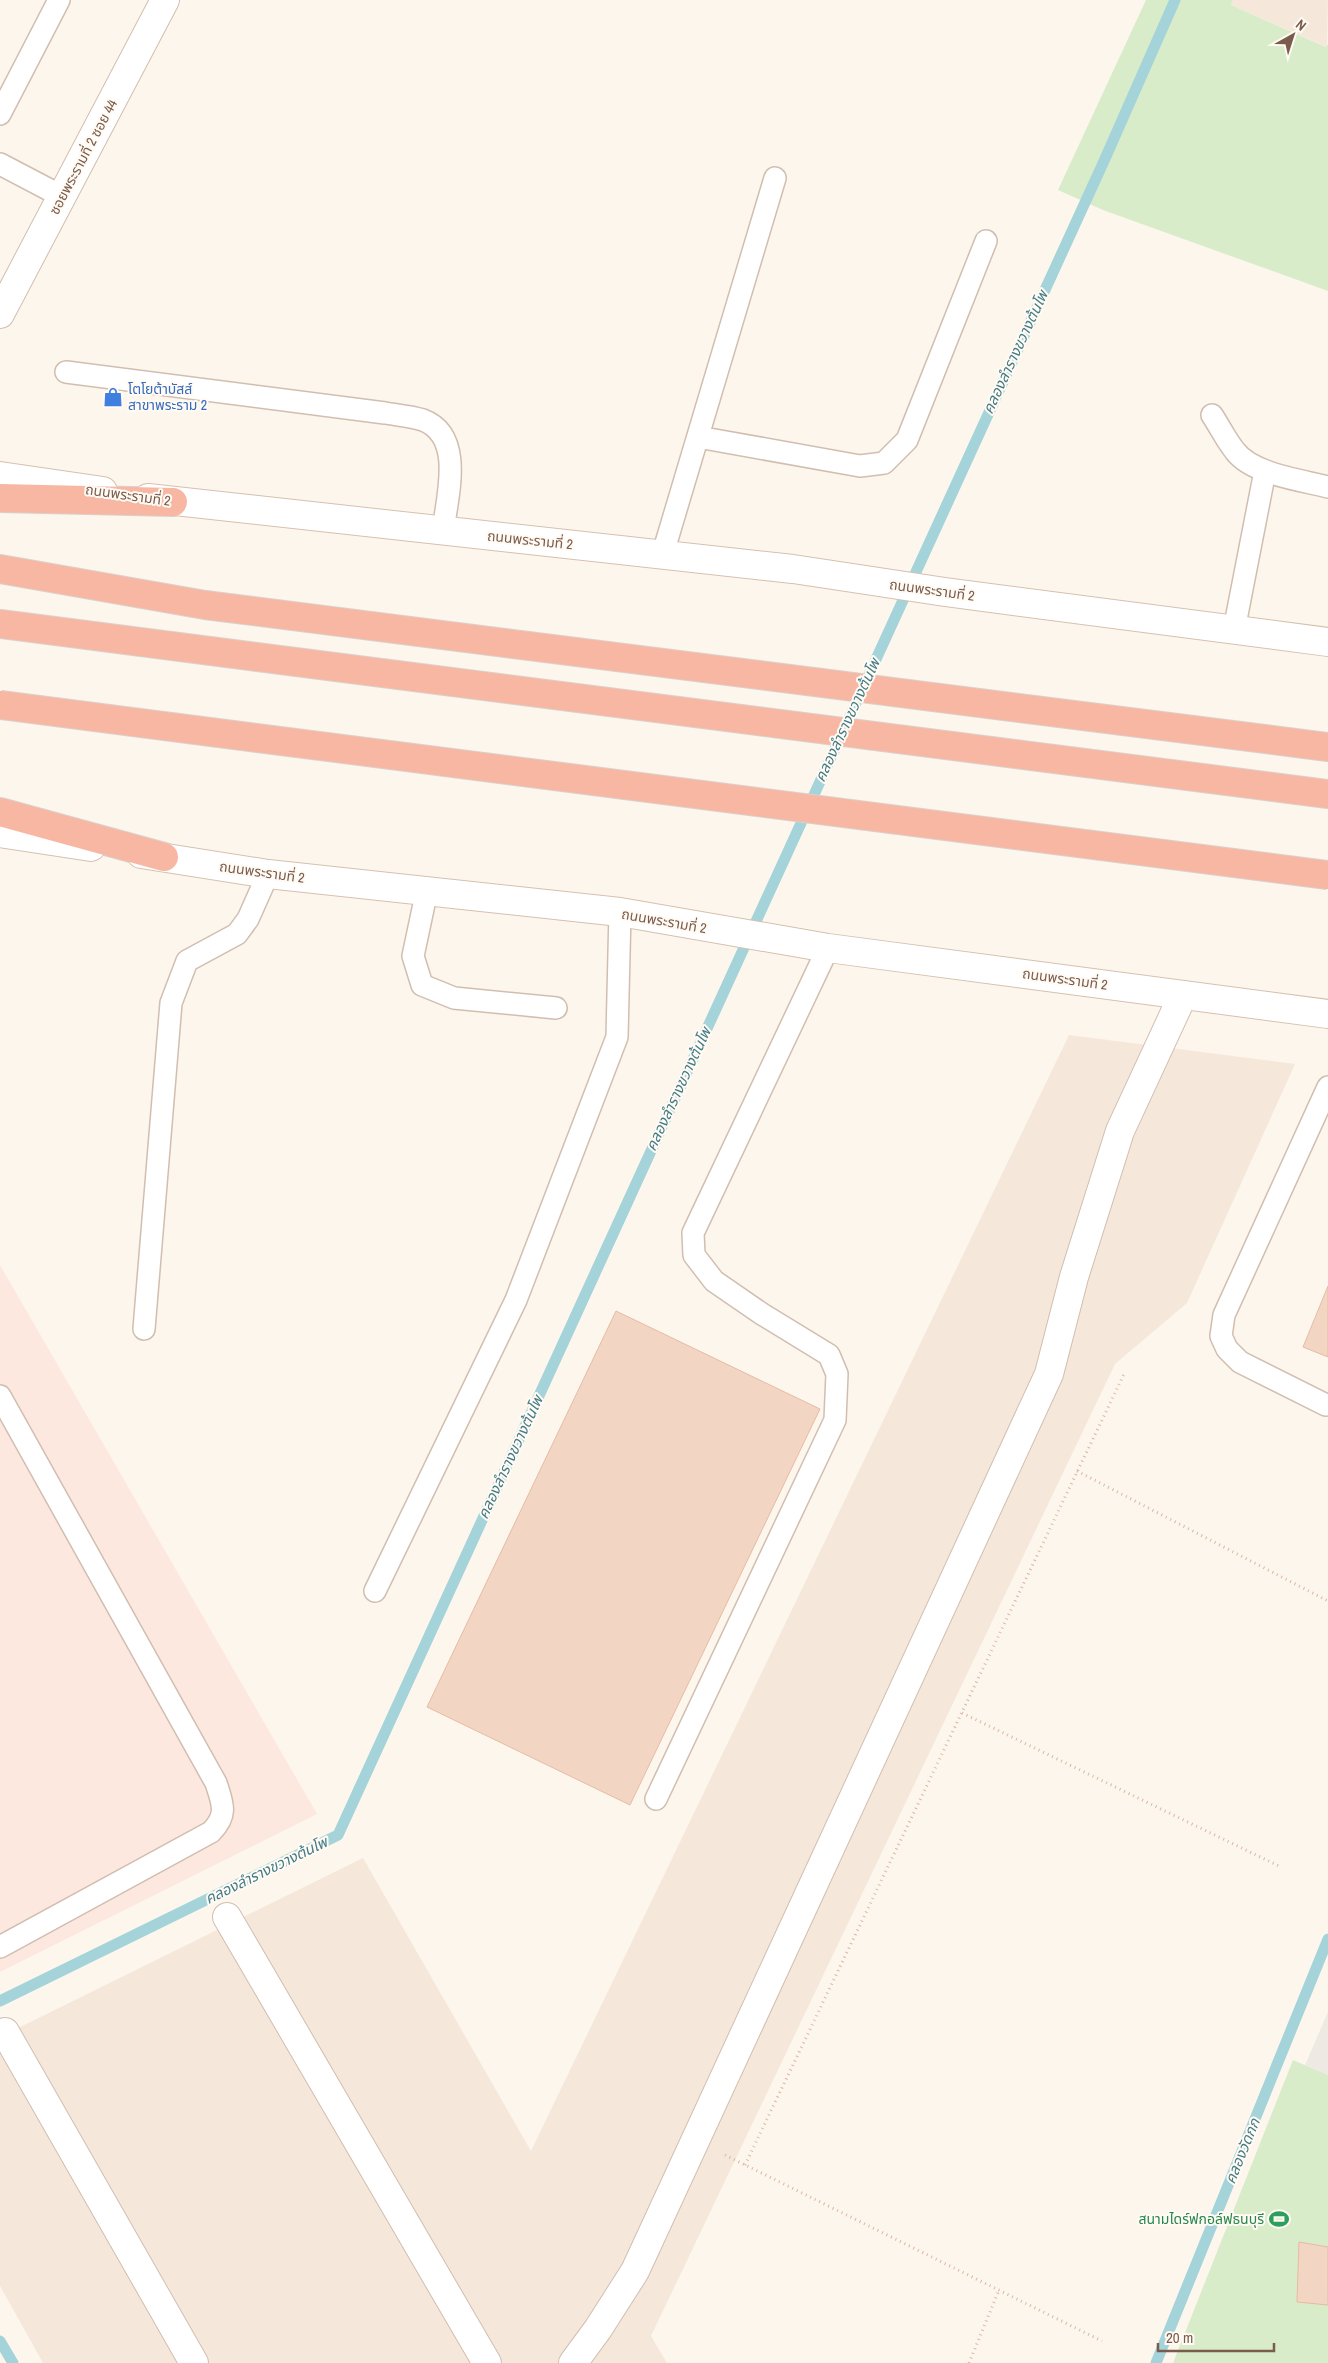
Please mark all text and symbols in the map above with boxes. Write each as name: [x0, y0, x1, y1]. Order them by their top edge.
north arrow: [1268, 10, 1318, 60]
text: N: [1292, 15, 1310, 35]
street label: ซอยพระรามที่ 2 ซอย 44: [44, 95, 121, 218]
water label: คลองลำรางขวางต้นโพ: [977, 286, 1053, 417]
place label: โตโยต้าบัสส์ สาขาพระราม 2: [128, 380, 207, 414]
shop icon: โตโยต้าบัสส์ สาขาพระราม 2: [102, 386, 124, 408]
street label: ถนนพระรามที่ 2: [84, 479, 172, 510]
street label: ถนนพระรามที่ 2: [486, 526, 574, 553]
street label: ถนนพระรามที่ 2: [888, 574, 976, 605]
water label: คลองลำรางขวางต้นโพ: [809, 654, 885, 785]
street label: ถนนพระรามที่ 2: [218, 856, 306, 887]
street label: ถนนพระรามที่ 2: [620, 904, 708, 937]
street label: ถนนพระรามที่ 2: [1021, 963, 1109, 994]
water label: คลองลำรางขวางต้นโพ: [640, 1023, 716, 1154]
water label: คลองลำรางขวางต้นโพ: [472, 1391, 548, 1522]
water label: คลองลำรางขวางต้นโพ: [201, 1831, 332, 1909]
water label: คลองวัดกก: [1219, 2114, 1265, 2187]
sports icon: สนามไดร์ฟกอล์ฟธนบุรี: [1268, 2208, 1290, 2230]
place label: สนามไดร์ฟกอล์ฟธนบุรี: [1139, 2210, 1264, 2228]
scale bar: [1158, 2320, 1274, 2352]
text: 20 m: [1166, 2327, 1193, 2348]

